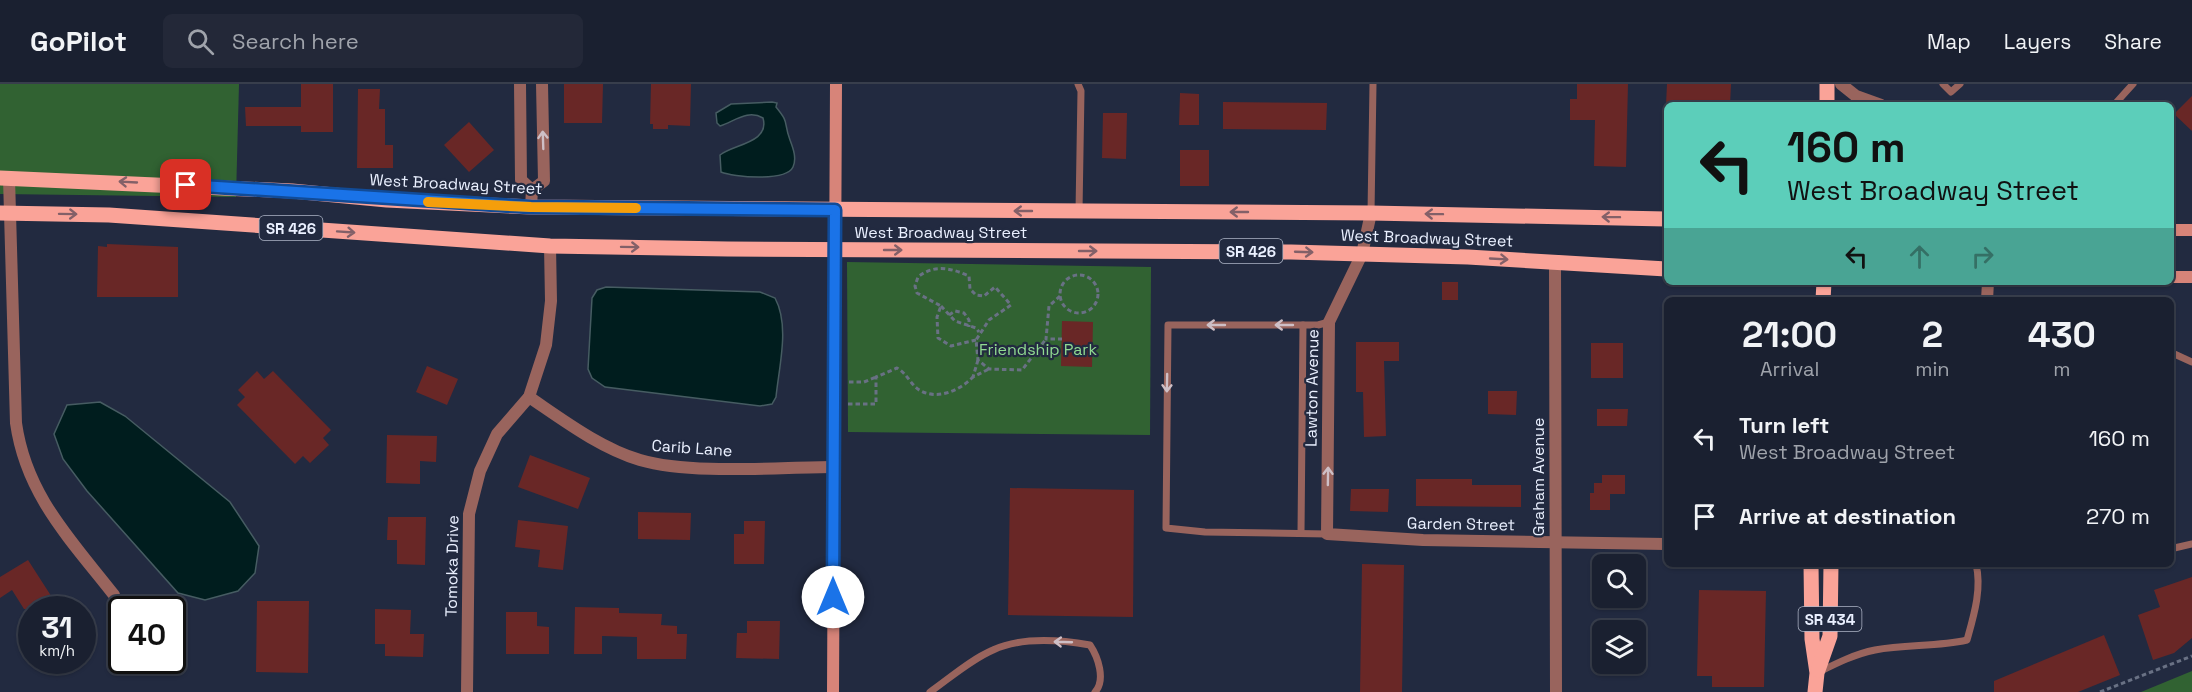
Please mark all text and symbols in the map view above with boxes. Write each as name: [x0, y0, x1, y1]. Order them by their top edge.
search box: [163, 14, 583, 68]
text: GoPilot: [30, 23, 127, 59]
icon: search: [184, 25, 217, 58]
text: Search here: [232, 27, 359, 55]
text: Map: [1927, 28, 1971, 55]
text: Layers: [2004, 28, 2071, 55]
text: Share: [2104, 28, 2162, 55]
text: 160 m: [1787, 121, 1906, 174]
icon: left: [1688, 126, 1766, 204]
one-way arrow: [537, 131, 549, 151]
pin: [160, 159, 211, 210]
icon: arrive: [169, 168, 202, 201]
street label: West Broadway Street: [369, 169, 543, 199]
text: West Broadway Street: [1787, 173, 2079, 208]
one-way arrow: [119, 177, 139, 188]
one-way arrow: [1013, 205, 1033, 217]
one-way arrow: [1229, 206, 1249, 218]
one-way arrow: [58, 208, 78, 220]
one-way arrow: [1424, 208, 1444, 220]
one-way arrow: [1601, 211, 1621, 223]
road number: SR 426: [260, 216, 322, 240]
street label: West Broadway Street: [855, 222, 1027, 243]
street label: West Broadway Street: [1340, 224, 1514, 252]
one-way arrow: [336, 227, 356, 238]
road number: SR 426: [1220, 239, 1282, 263]
icon: left: [1840, 240, 1873, 273]
icon: ahead: [1903, 240, 1936, 273]
icon: right: [1966, 240, 1999, 273]
one-way arrow: [620, 242, 640, 253]
one-way arrow: [883, 244, 903, 256]
one-way arrow: [1078, 245, 1098, 257]
one-way arrow: [1294, 246, 1314, 258]
one-way arrow: [1489, 253, 1509, 264]
text: 21:00: [1742, 312, 1837, 358]
text: 2: [1922, 312, 1943, 358]
text: 430: [2028, 312, 2096, 358]
one-way arrow: [1206, 319, 1226, 331]
one-way arrow: [1274, 319, 1294, 331]
street label: Lawton Avenue: [1300, 329, 1324, 447]
park label: Friendship Park: [979, 339, 1097, 360]
text: Arrival: [1760, 356, 1819, 382]
text: min: [1915, 356, 1950, 382]
text: m: [2053, 356, 2070, 382]
one-way arrow: [1161, 373, 1173, 393]
text: Turn left: [1739, 411, 1829, 439]
street label: Graham Avenue: [1528, 418, 1549, 536]
icon: left: [1688, 422, 1721, 455]
text: 160 m: [2089, 424, 2150, 452]
street label: Carib Lane: [651, 435, 733, 461]
text: West Broadway Street: [1739, 439, 1955, 465]
one-way arrow: [1322, 466, 1333, 486]
icon: arrive: [1688, 500, 1721, 533]
text: Arrive at destination: [1739, 502, 1956, 530]
text: 270 m: [2086, 502, 2150, 530]
street label: Garden Street: [1407, 513, 1515, 535]
street label: Tomoka Drive: [441, 515, 463, 617]
map controls: [1592, 554, 1646, 674]
button: search: [1592, 554, 1646, 608]
position arrow: [801, 565, 865, 629]
speed limit sign: 40: [108, 596, 186, 674]
road number: SR 434: [1798, 607, 1862, 631]
text: 31: [41, 608, 73, 647]
button: layers: [1592, 620, 1646, 674]
one-way arrow: [1053, 636, 1073, 647]
text: km/h: [39, 641, 75, 660]

